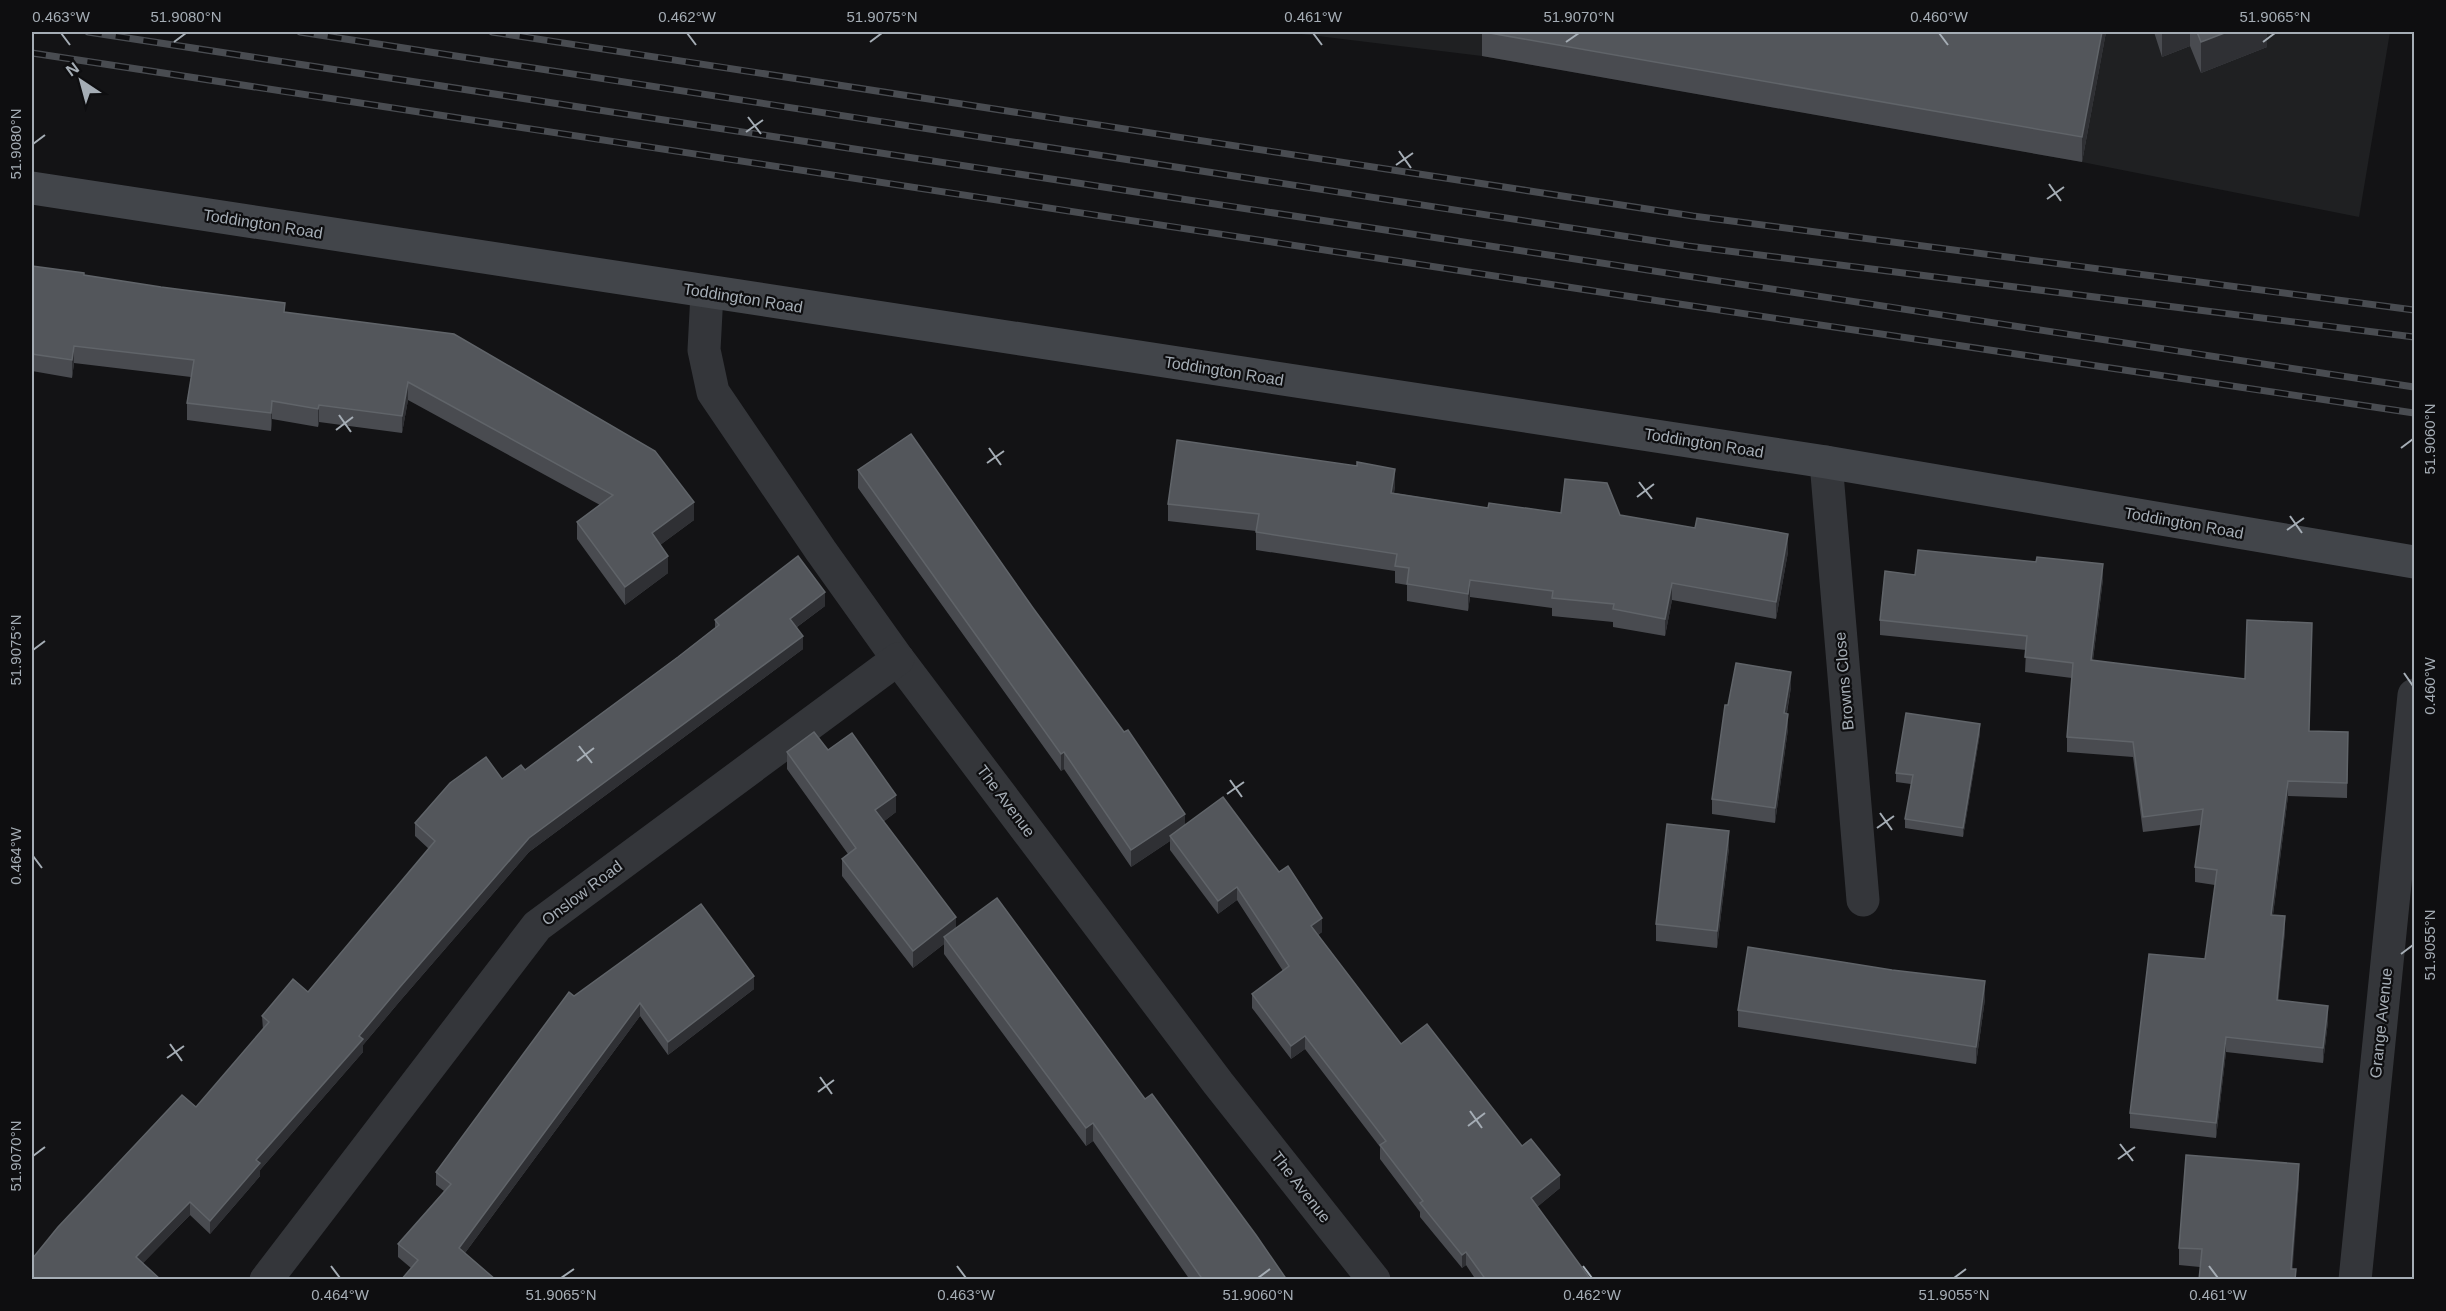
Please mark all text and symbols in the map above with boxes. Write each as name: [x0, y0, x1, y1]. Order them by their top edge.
text: 0.463°W: [32, 8, 91, 25]
text: 51.9080°N: [150, 8, 222, 25]
text: 0.462°W: [658, 8, 717, 25]
text: 51.9075°N: [846, 8, 918, 25]
text: 0.461°W: [1284, 8, 1343, 25]
text: 51.9070°N: [1543, 8, 1615, 25]
text: 0.460°W: [1910, 8, 1969, 25]
text: 51.9065°N: [2239, 8, 2311, 25]
north arrow: [51, 51, 111, 111]
text: N: [63, 59, 82, 80]
text: 51.9080°N: [7, 108, 24, 180]
street label: Toddington Road: [202, 206, 324, 242]
street label: Toddington Road: [682, 280, 804, 316]
street label: Toddington Road: [1163, 353, 1285, 389]
text: 51.9060°N: [2421, 403, 2438, 475]
street label: Toddington Road: [1643, 425, 1765, 461]
street label: Toddington Road: [2123, 504, 2245, 542]
text: 51.9075°N: [7, 614, 24, 686]
street label: Browns Close: [1831, 631, 1857, 731]
text: 0.460°W: [2421, 656, 2438, 715]
street label: The Avenue: [974, 762, 1038, 840]
text: 0.464°W: [7, 826, 24, 885]
street label: Onslow Road: [539, 857, 625, 929]
text: 51.9055°N: [2421, 909, 2438, 981]
street label: Grange Avenue: [2367, 967, 2395, 1079]
text: 51.9070°N: [7, 1120, 24, 1192]
street label: The Avenue: [1268, 1148, 1334, 1226]
text: 0.464°W: [311, 1286, 370, 1303]
text: 51.9065°N: [525, 1286, 597, 1303]
text: 0.463°W: [937, 1286, 996, 1303]
text: 51.9060°N: [1222, 1286, 1294, 1303]
text: 0.462°W: [1563, 1286, 1622, 1303]
text: 51.9055°N: [1918, 1286, 1990, 1303]
text: 0.461°W: [2189, 1286, 2248, 1303]

